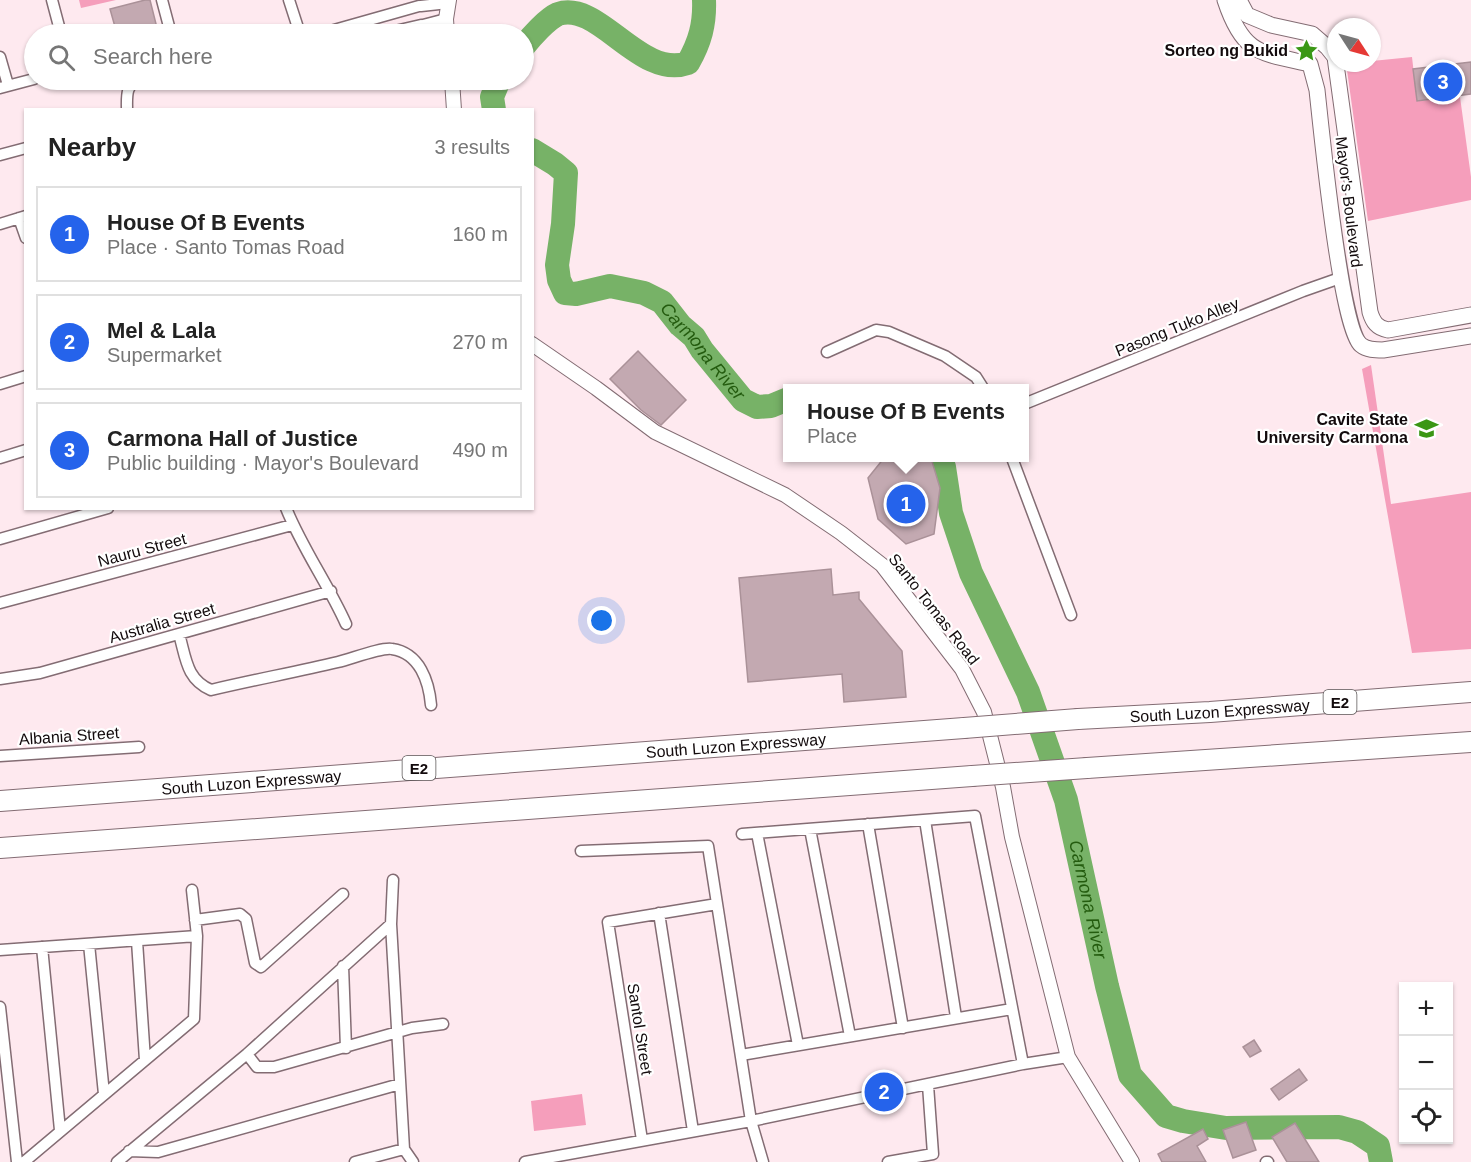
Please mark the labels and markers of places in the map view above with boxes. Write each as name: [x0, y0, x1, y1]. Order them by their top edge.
place icon: Sorteo ng Bukid: [1293, 37, 1319, 63]
place label: Sorteo ng Bukid: [1164, 42, 1288, 59]
pin: 3: [1424, 60, 1462, 104]
place label: Cavite State University Carmona: [1257, 411, 1408, 446]
school or university icon: Cavite State University Carmona: [1413, 415, 1439, 441]
pin: 1: [886, 482, 926, 526]
pin: 2: [864, 1070, 904, 1114]

